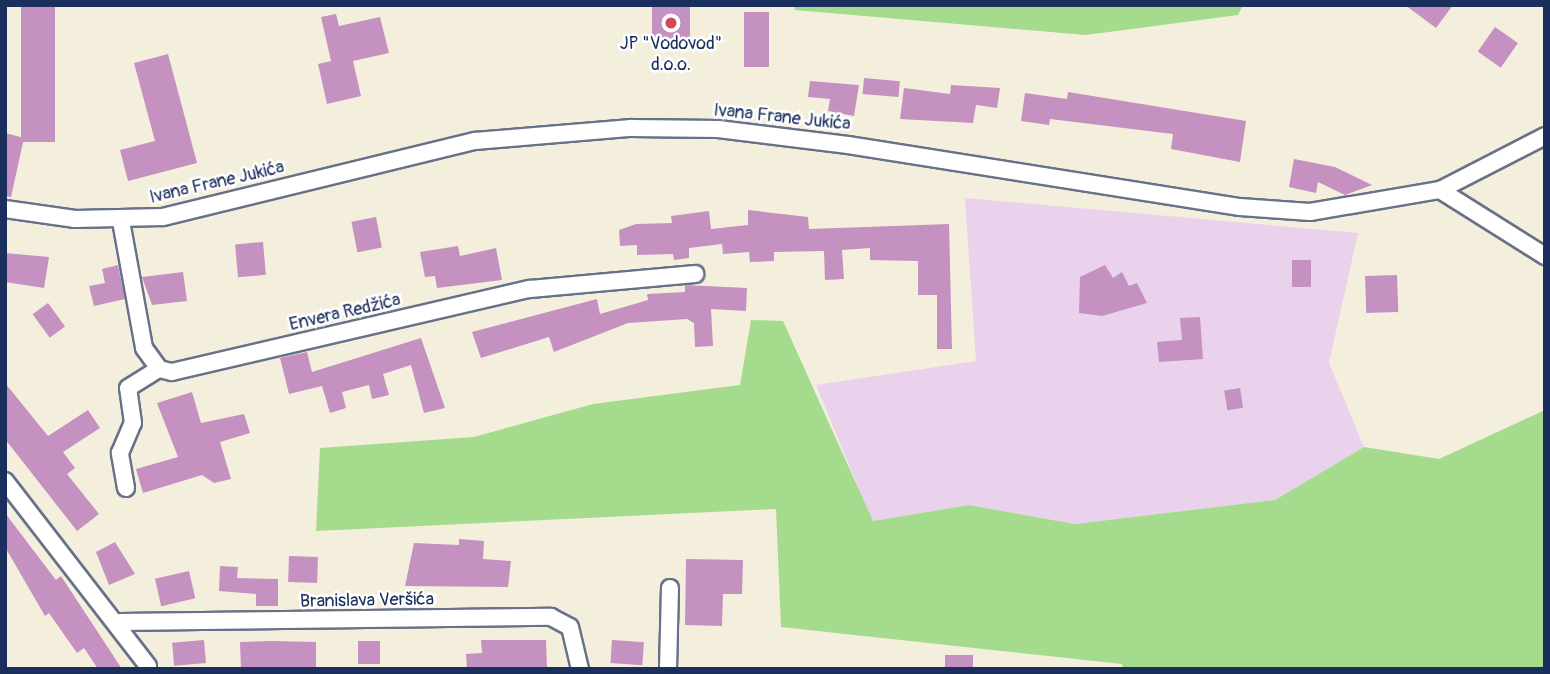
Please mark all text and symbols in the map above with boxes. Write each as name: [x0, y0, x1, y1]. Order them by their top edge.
marker: JP "Vodovod" d.o.o.: [663, 15, 679, 31]
place label: JP "Vodovod" d.o.o.: [620, 34, 722, 76]
street label: Ivana Frane Jukića: [712, 100, 852, 136]
street label: Ivana Frane Jukića: [148, 157, 286, 209]
street label: Envera Redžića: [287, 290, 403, 336]
street label: Branislava Veršića: [300, 589, 434, 613]

